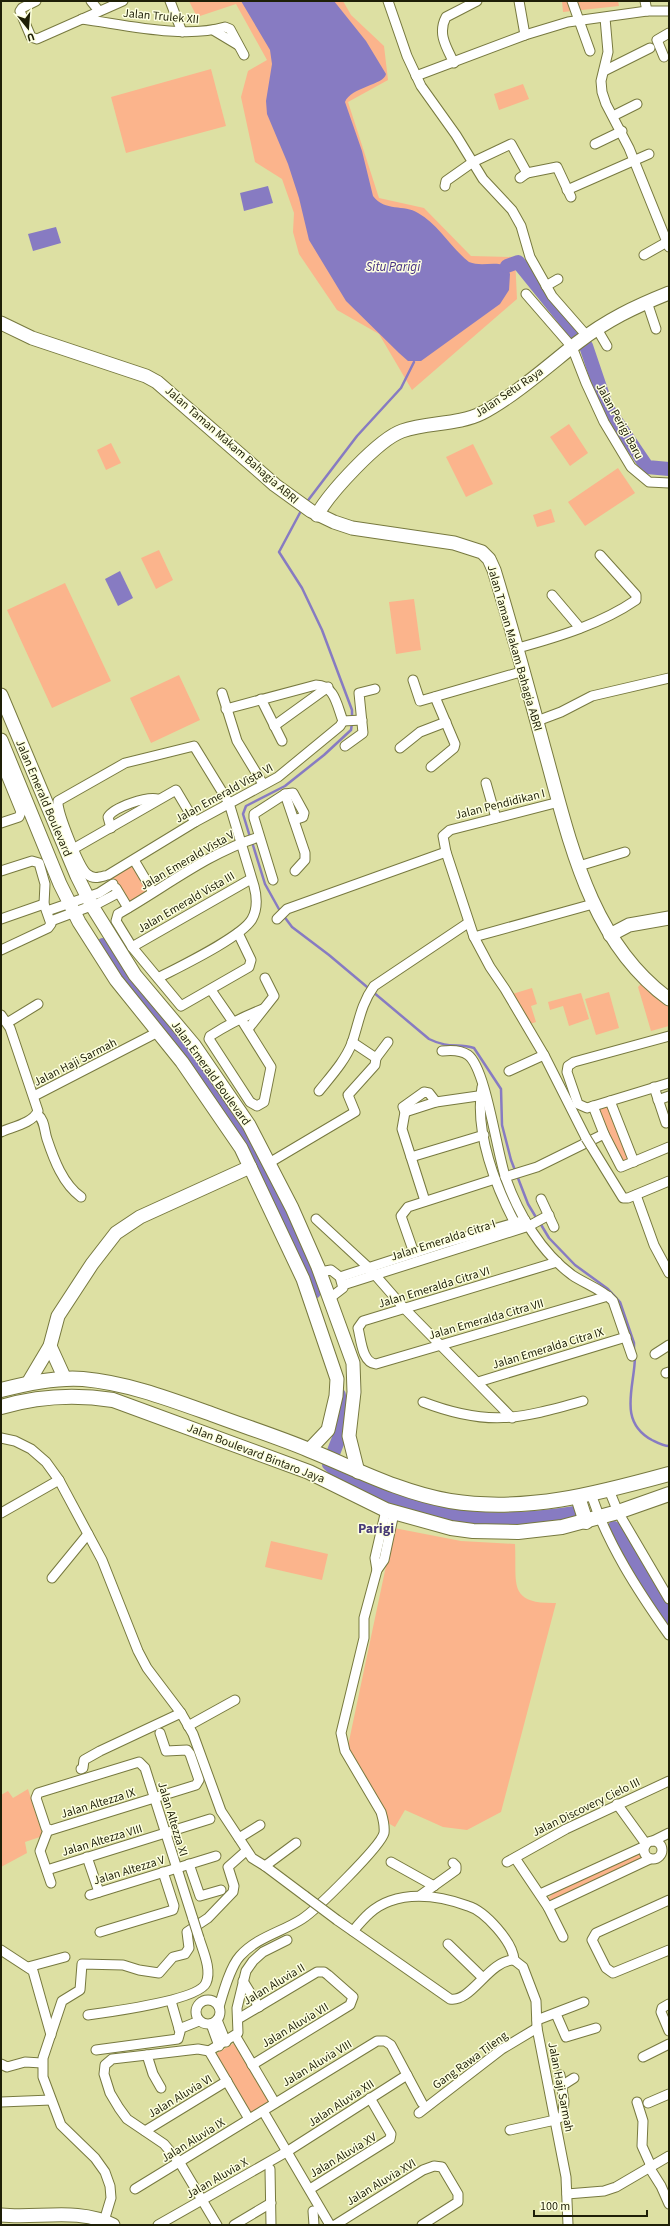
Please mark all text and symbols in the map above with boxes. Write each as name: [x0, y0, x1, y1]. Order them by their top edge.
street label: Jalan Trulek XII: [122, 5, 200, 28]
north arrow: [8, 8, 48, 48]
text: U: [25, 29, 36, 45]
water label: Situ Parigi: [366, 258, 421, 276]
street label: Jalan Setu Raya: [472, 363, 547, 422]
street label: Jalan Perigi Baru: [592, 380, 648, 462]
street label: Jalan Taman Makam Bahagia ABRI: [161, 383, 302, 508]
street label: Jalan Taman Makam Bahagia ABRI: [483, 563, 546, 733]
street label: Jalan Emerald Boulevard: [11, 737, 76, 859]
street label: Jalan Emerald Vista VI: [172, 759, 276, 827]
street label: Jalan Pendidikan I: [453, 785, 547, 824]
street label: Jalan Emerald Vista V: [137, 826, 238, 894]
street label: Jalan Emerald Vista III: [134, 868, 238, 937]
street label: Jalan Emerald Boulevard: [167, 1018, 254, 1129]
street label: Jalan Haji Sarmah: [31, 1034, 120, 1091]
street label: Jalan Emeralda Citra I: [388, 1215, 498, 1265]
street label: Jalan Emeralda Citra VI: [376, 1262, 492, 1313]
street label: Jalan Emeralda Citra VII: [427, 1295, 546, 1344]
street label: Jalan Emeralda Citra IX: [490, 1323, 606, 1374]
street label: Jalan Boulevard Bintaro Jaya: [185, 1419, 327, 1488]
district label: Parigi: [358, 1519, 394, 1539]
street label: Jalan Discovery Cielo III: [529, 1774, 643, 1841]
street label: Jalan Altezza XI: [153, 1780, 192, 1858]
street label: Jalan Altezza IX: [59, 1784, 137, 1823]
street label: Jalan Altezza VIII: [60, 1820, 144, 1861]
street label: Jalan Altezza V: [91, 1851, 168, 1889]
street label: Jalan Aluvia II: [240, 1959, 308, 2010]
street label: Jalan Aluvia VII: [259, 1999, 332, 2052]
street label: Gang Rawa Tileng: [429, 2027, 511, 2094]
street label: Jalan Aluvia VIII: [279, 2036, 355, 2091]
street label: Jalan Haji Sarmah: [543, 2041, 578, 2133]
street label: Jalan Aluvia VI: [145, 2071, 216, 2122]
street label: Jalan Aluvia XII: [305, 2076, 378, 2131]
street label: Jalan Aluvia IX: [158, 2114, 228, 2167]
street label: Jalan Aluvia XV: [307, 2128, 381, 2182]
street label: Jalan Aluvia X: [183, 2154, 251, 2203]
street label: Jalan Aluvia XVI: [343, 2155, 419, 2210]
scale bar: [534, 2192, 647, 2218]
text: 100 m: [540, 2198, 570, 2215]

